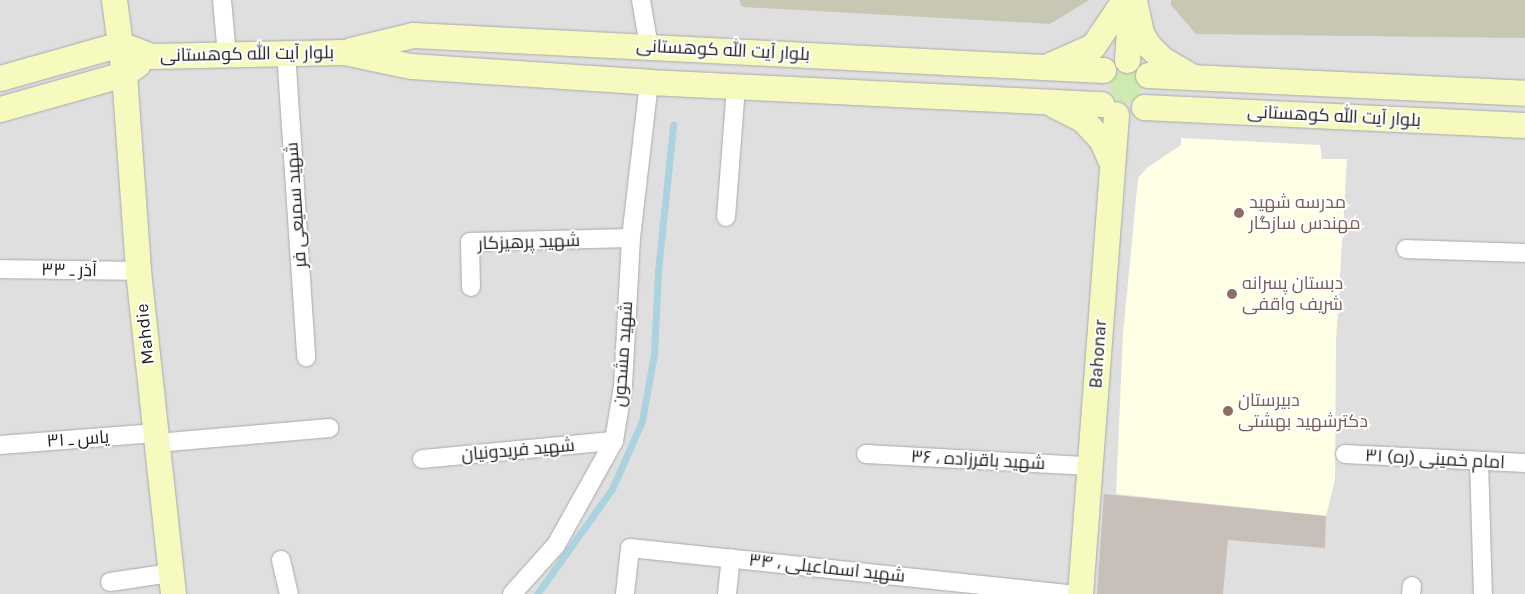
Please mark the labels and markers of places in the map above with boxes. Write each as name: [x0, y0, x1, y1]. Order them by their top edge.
place label: مدرسه شهید مهندس سازگار: [1249, 192, 1361, 234]
marker: مدرسه شهید مهندس سازگار: [1233, 207, 1245, 219]
place label: دبستان پسرانه شریف واقفی: [1242, 273, 1343, 316]
marker: دبستان پسرانه شریف واقفی: [1226, 288, 1238, 300]
place label: دبیرستان دکترشهید بهشتی: [1238, 390, 1368, 432]
marker: دبیرستان دکترشهید بهشتی: [1222, 405, 1234, 417]

